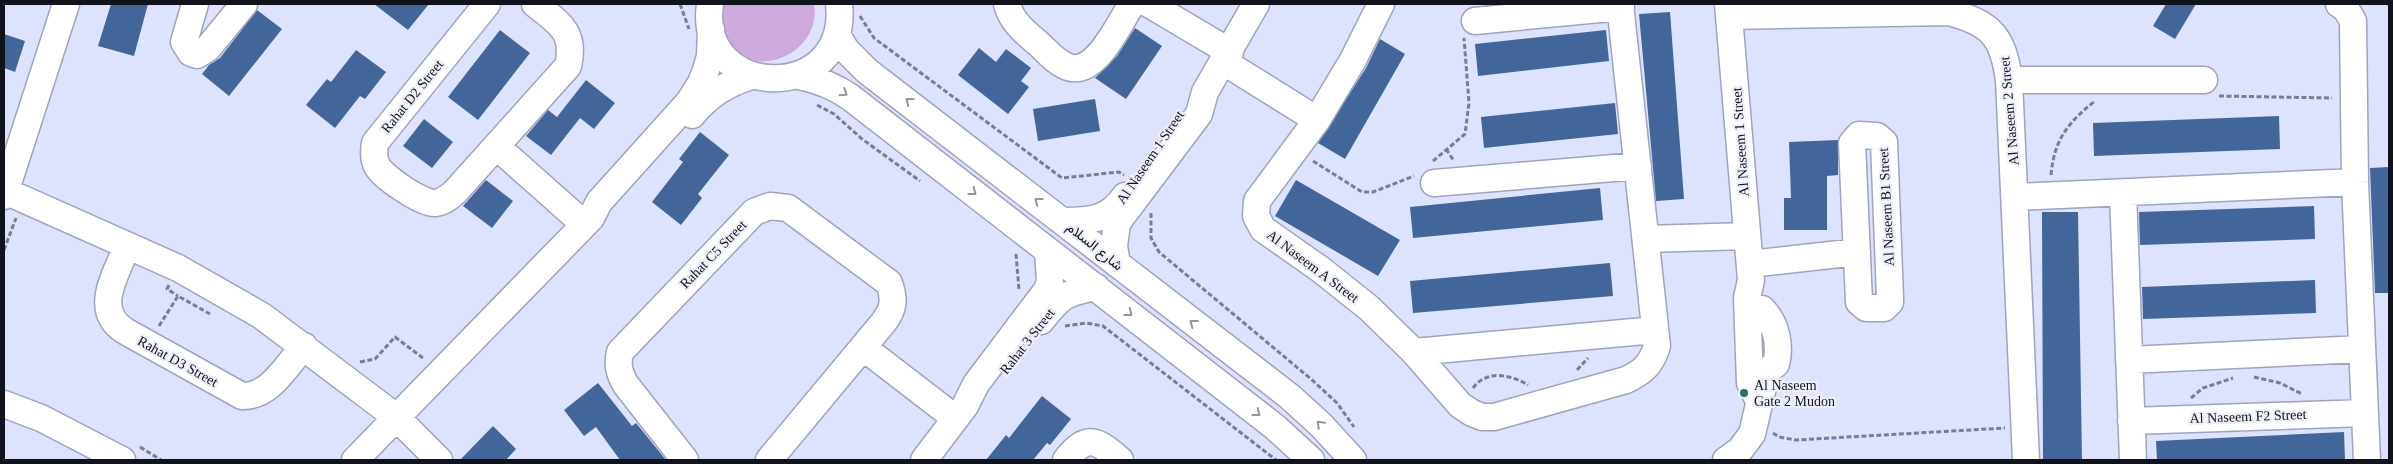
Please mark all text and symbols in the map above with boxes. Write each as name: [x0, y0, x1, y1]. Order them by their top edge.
street label: Al Naseem 2 Street: [1997, 56, 2022, 166]
street label: Rahat D2 Street: [378, 57, 446, 136]
one-way arrow: [838, 87, 848, 96]
street label: Al Naseem 1 Street: [1729, 87, 1752, 197]
one-way arrow: [906, 99, 915, 107]
street label: Al Naseem 1 Street: [1114, 108, 1187, 207]
street label: Al Naseem B1 Street: [1876, 147, 1897, 267]
one-way arrow: [967, 187, 976, 195]
one-way arrow: [1035, 198, 1044, 206]
street label: Rahat C5 Street: [677, 217, 750, 291]
street label: شارع السلام: [1062, 219, 1126, 276]
street label: Al Naseem A Street: [1264, 227, 1362, 306]
street label: Rahat 3 Street: [997, 305, 1058, 377]
one-way arrow: [1123, 307, 1133, 316]
one-way arrow: [1190, 320, 1199, 328]
street label: Rahat D3 Street: [135, 333, 221, 390]
place label: Al Naseem Gate 2 Mudon: [1754, 378, 1835, 409]
marker: Al Naseem Gate 2 Mudon: [1738, 387, 1750, 399]
one-way arrow: [1251, 407, 1261, 416]
street label: Al Naseem F2 Street: [2189, 407, 2307, 426]
one-way arrow: [1317, 421, 1326, 430]

